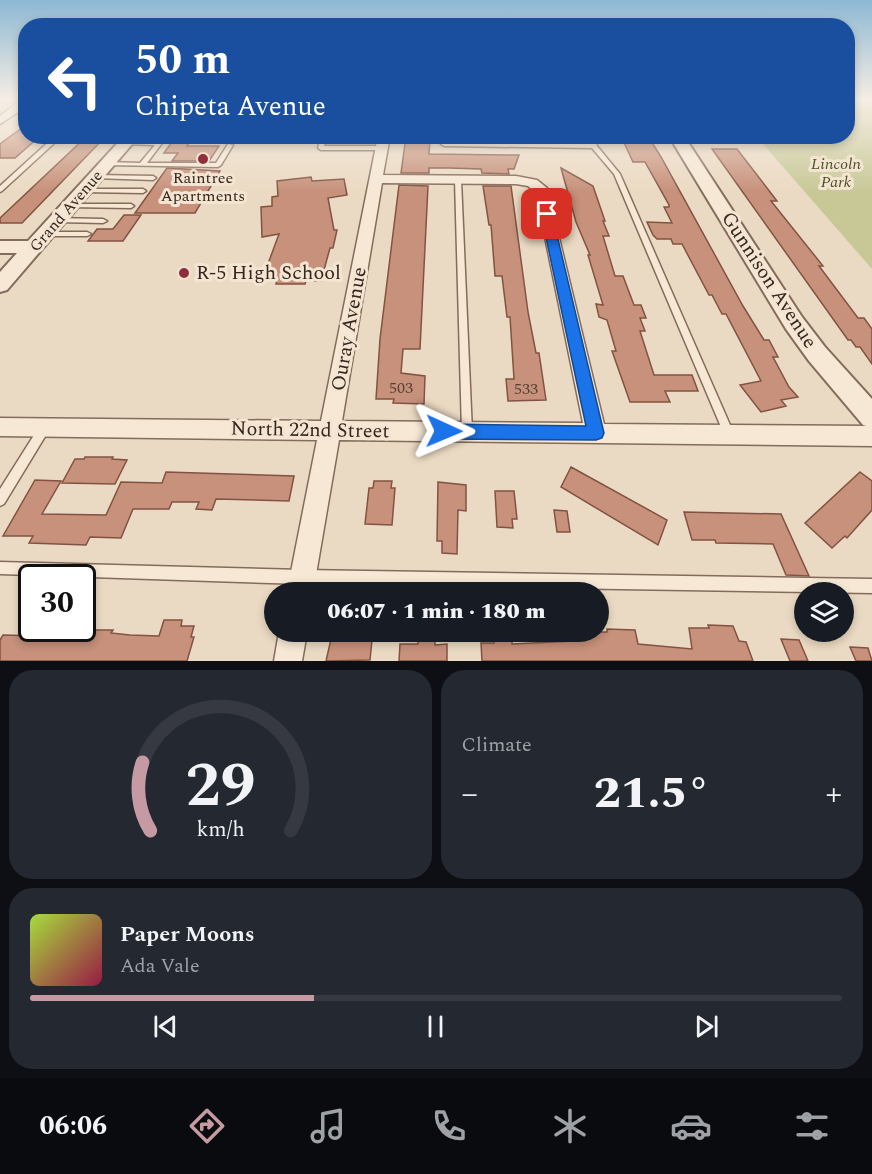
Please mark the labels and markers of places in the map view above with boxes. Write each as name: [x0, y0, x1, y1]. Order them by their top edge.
marker: Raintree Apartments: [196, 152, 210, 166]
place label: Raintree Apartments: [161, 166, 245, 208]
pin: [521, 188, 572, 239]
place label: R-5 High School: [196, 258, 341, 288]
marker: R-5 High School: [177, 266, 191, 280]

